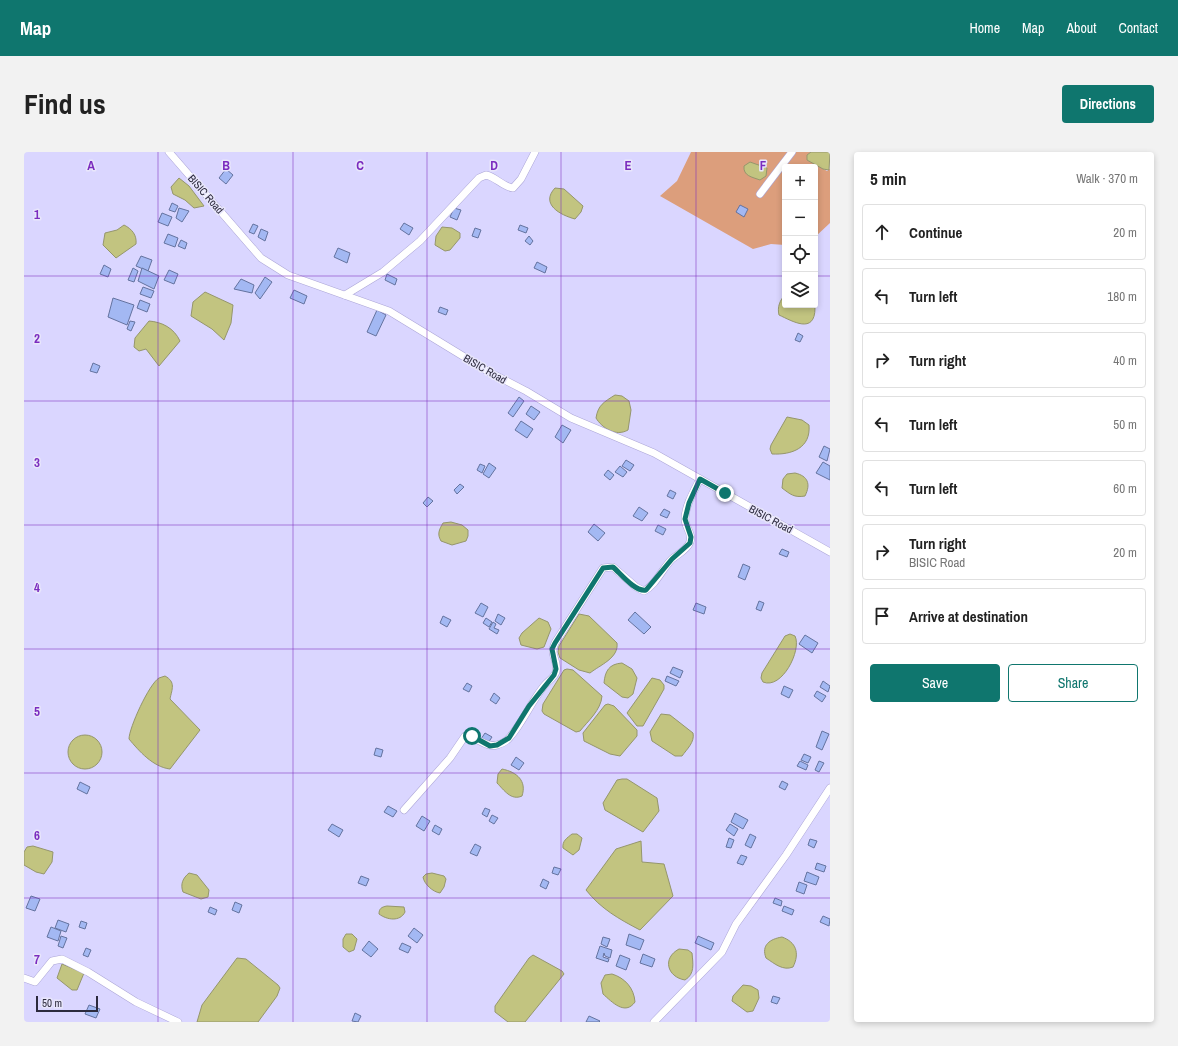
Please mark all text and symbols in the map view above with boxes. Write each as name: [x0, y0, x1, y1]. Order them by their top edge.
text: Map: [20, 15, 51, 41]
text: Home: [969, 19, 1000, 37]
text: Map: [1022, 19, 1044, 37]
text: About: [1066, 19, 1096, 37]
text: Contact: [1118, 19, 1158, 37]
text: Find us: [24, 85, 106, 123]
button: Directions: [1062, 85, 1154, 123]
text: A: [87, 157, 95, 174]
text: B: [222, 157, 230, 174]
text: C: [356, 157, 364, 174]
text: D: [490, 157, 498, 174]
text: E: [624, 157, 632, 174]
text: F: [760, 157, 767, 174]
map controls: [782, 164, 818, 308]
button: +: [782, 164, 818, 200]
text: 5 min: [870, 167, 906, 190]
text: Walk · 370 m: [1076, 170, 1138, 187]
street label: BISIC Road: [185, 171, 227, 217]
button: −: [782, 200, 818, 236]
text: 1: [34, 206, 40, 223]
icon: ahead: [871, 221, 893, 243]
text: Continue: [909, 222, 962, 243]
text: 20 m: [1113, 224, 1137, 241]
button: locate: [782, 236, 818, 272]
button: layers: [782, 272, 818, 308]
icon: left: [871, 285, 893, 307]
text: Turn left: [909, 286, 957, 307]
text: 180 m: [1107, 288, 1137, 305]
text: 2: [34, 330, 40, 347]
icon: right: [871, 349, 893, 371]
text: Turn right: [909, 350, 966, 371]
street label: BISIC Road: [461, 351, 509, 387]
text: 40 m: [1113, 352, 1137, 369]
icon: left: [871, 413, 893, 435]
text: Turn left: [909, 414, 957, 435]
text: 50 m: [1113, 416, 1137, 433]
text: 3: [34, 454, 40, 471]
icon: left: [871, 477, 893, 499]
text: Turn left: [909, 478, 957, 499]
text: 60 m: [1113, 480, 1137, 497]
route end: [716, 484, 734, 502]
street label: BISIC Road: [747, 502, 795, 536]
text: Turn right: [909, 533, 966, 554]
icon: right: [871, 541, 893, 563]
text: 20 m: [1113, 544, 1137, 561]
text: BISIC Road: [909, 554, 965, 571]
text: 4: [34, 579, 40, 596]
icon: arrive: [871, 605, 893, 627]
text: Arrive at destination: [909, 606, 1028, 627]
button: Save: [870, 664, 1000, 702]
button: Share: [1008, 664, 1138, 702]
text: 5: [34, 703, 40, 720]
route start: [463, 727, 481, 745]
text: 6: [34, 827, 40, 844]
text: 7: [34, 951, 40, 968]
scale bar: [36, 994, 98, 1013]
text: 50 m: [42, 996, 62, 1010]

